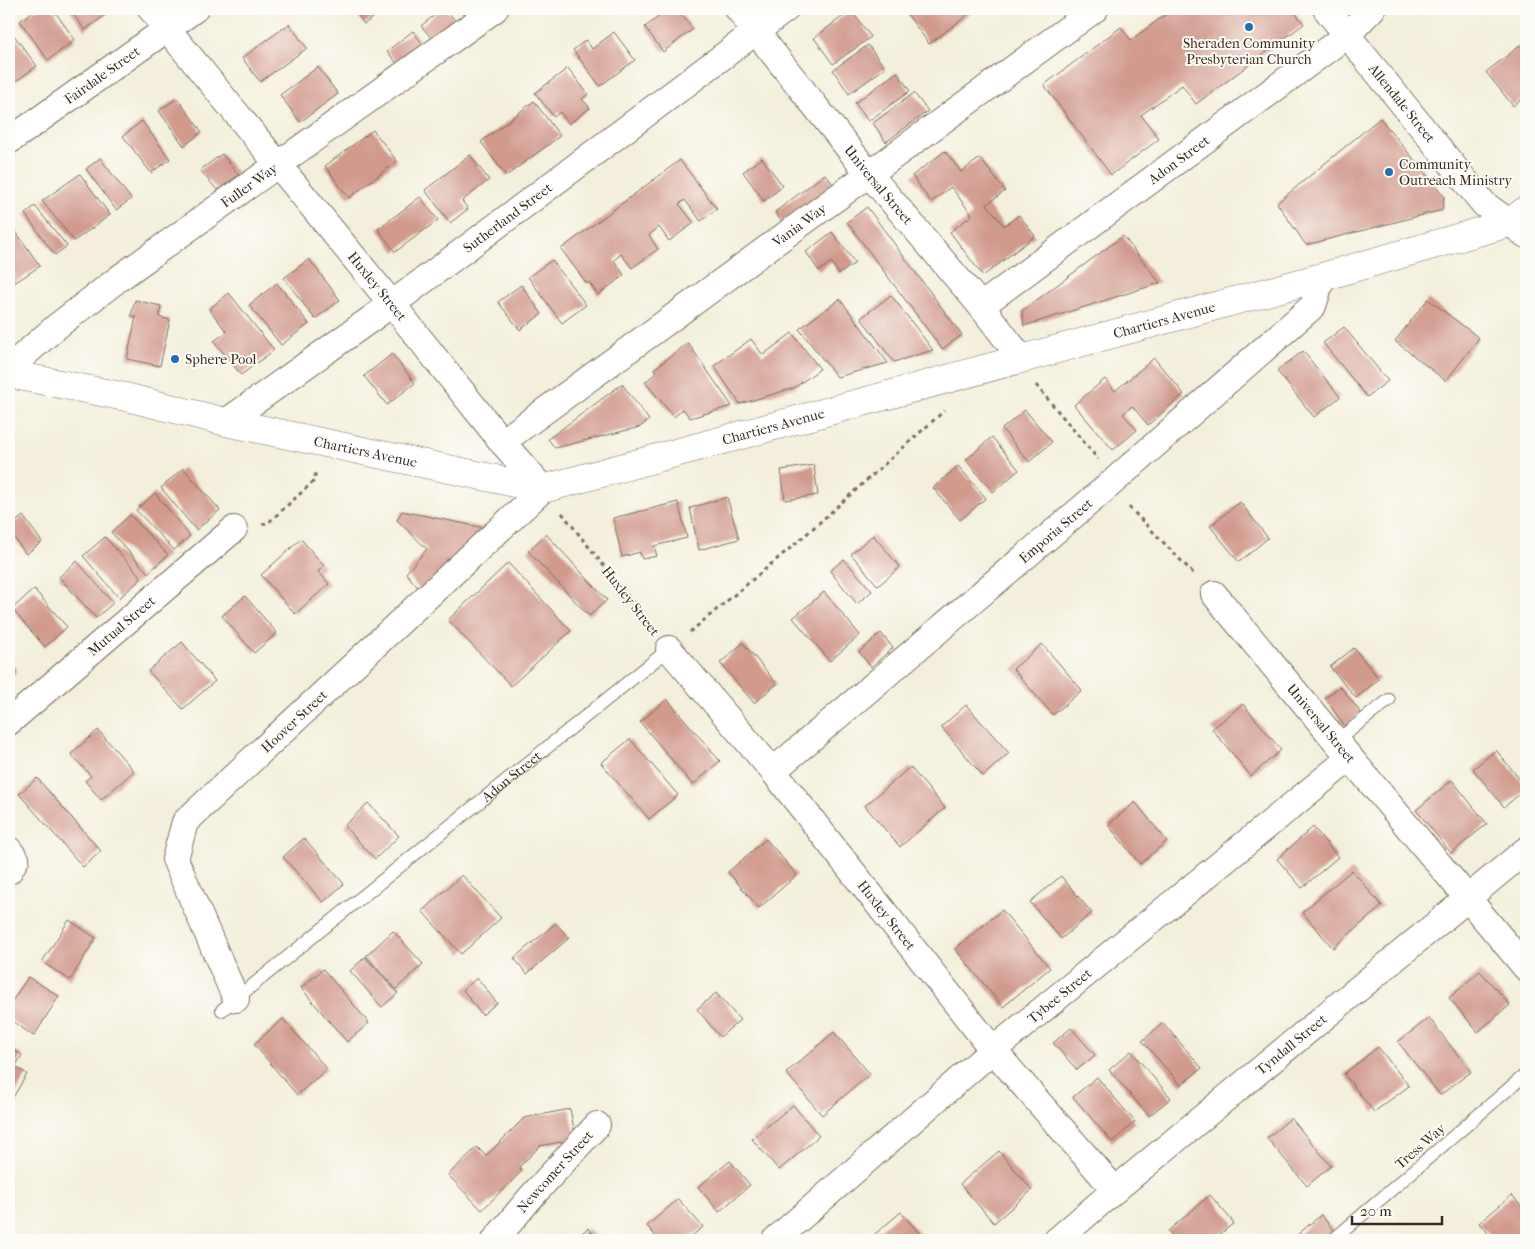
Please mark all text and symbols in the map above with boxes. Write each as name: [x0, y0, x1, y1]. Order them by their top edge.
marker: Sheraden Community Presbyterian Church: [1243, 21, 1255, 33]
place label: Sheraden Community Presbyterian Church: [1183, 35, 1316, 68]
street label: Fairdale Street: [61, 43, 143, 108]
street label: Allendale Street: [1364, 60, 1439, 146]
street label: Adon Street: [1144, 132, 1213, 189]
street label: Universal Street: [840, 142, 916, 228]
place label: Community Outreach Ministry: [1399, 156, 1513, 189]
street label: Fuller Way: [218, 159, 281, 212]
marker: Community Outreach Ministry: [1383, 166, 1395, 178]
street label: Sutherland Street: [460, 179, 556, 257]
street label: Vania Way: [768, 200, 830, 251]
street label: Huxley Street: [344, 249, 410, 325]
street label: Chartiers Avenue: [1111, 298, 1217, 342]
place label: Sphere Pool: [185, 351, 256, 368]
marker: Sphere Pool: [169, 353, 181, 365]
street label: Chartiers Avenue: [720, 405, 826, 449]
street label: Chartiers Avenue: [312, 433, 419, 471]
street label: Emporia Street: [1016, 495, 1096, 567]
street label: Huxley Street: [598, 563, 663, 640]
street label: Mutual Street: [84, 592, 159, 660]
street label: Universal Street: [1283, 680, 1359, 767]
street label: Hoover Street: [258, 686, 331, 756]
street label: Adon Street: [478, 747, 545, 806]
street label: Huxley Street: [854, 877, 919, 954]
street label: Tybee Street: [1024, 965, 1095, 1027]
street label: Tyndall Street: [1253, 1011, 1330, 1079]
street label: Tress Way: [1392, 1120, 1449, 1173]
street label: Newcomer Street: [514, 1127, 597, 1216]
scale bar: [1352, 1194, 1442, 1226]
text: 20 m: [1360, 1202, 1392, 1220]

